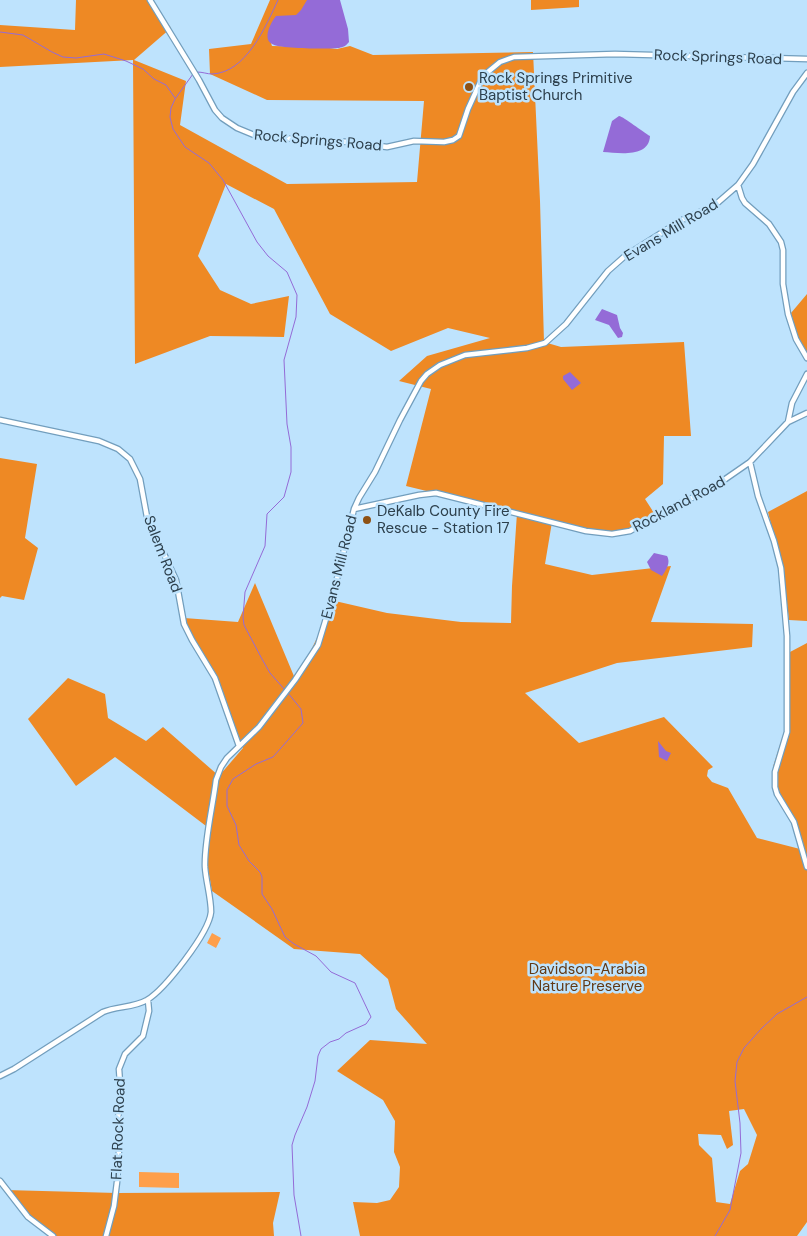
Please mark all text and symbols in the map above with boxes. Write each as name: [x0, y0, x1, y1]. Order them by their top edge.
street label: Rock Springs Road: [654, 45, 782, 69]
place label: Rock Springs Primitive Baptist Church: [479, 68, 633, 105]
marker: Rock Springs Primitive Baptist Church: [463, 81, 475, 93]
street label: Rock Springs Road: [253, 124, 383, 156]
street label: Evans Mill Road: [620, 194, 722, 266]
street label: Rockland Road: [629, 471, 729, 537]
place label: DeKalb County Fire Rescue - Station 17: [377, 501, 510, 538]
street label: Salem Road: [139, 513, 187, 595]
street label: Evans Mill Road: [316, 513, 362, 621]
marker: DeKalb County Fire Rescue - Station 17: [361, 514, 373, 526]
park label: Davidson-Arabia Nature Preserve: [529, 959, 645, 996]
street label: Flat Rock Road: [106, 1078, 130, 1180]

